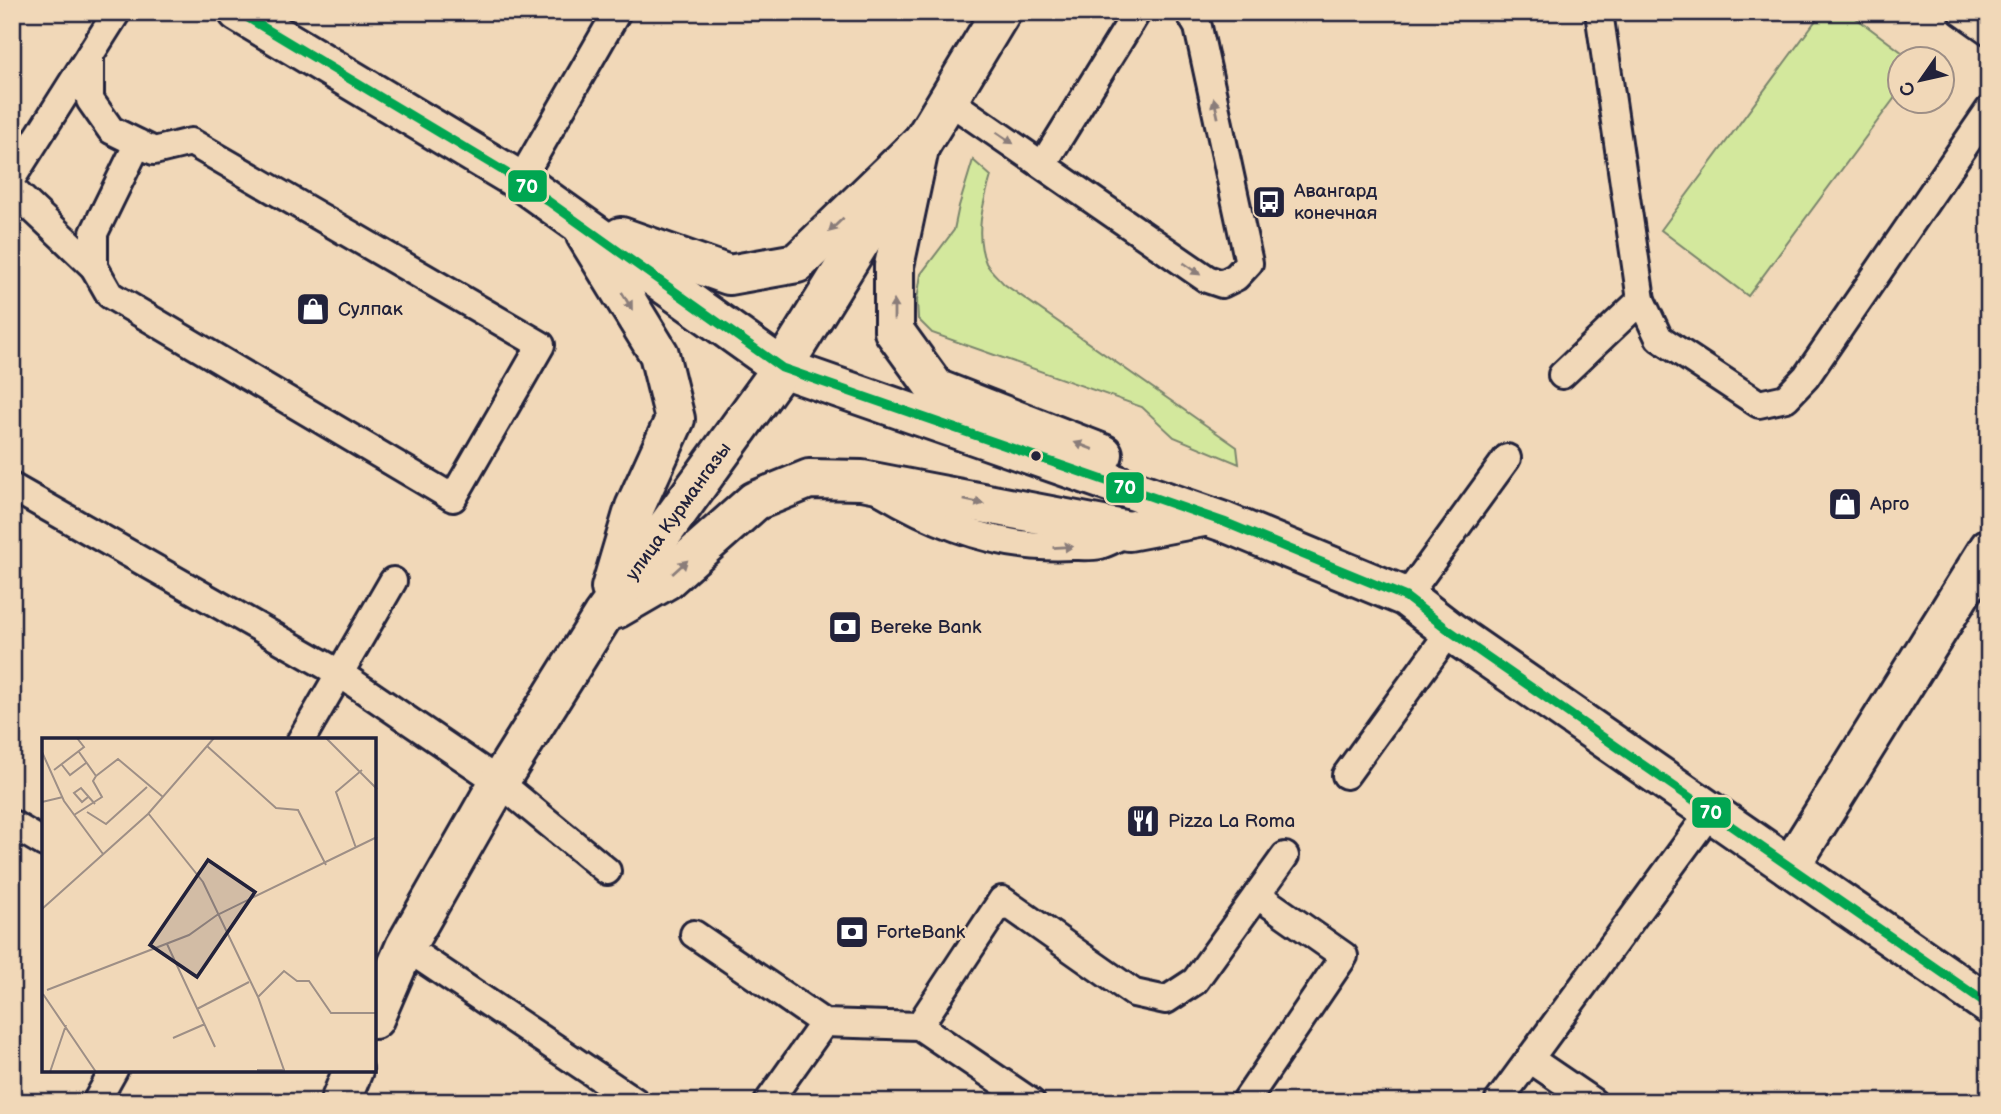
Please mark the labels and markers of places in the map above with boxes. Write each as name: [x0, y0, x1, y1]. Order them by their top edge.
place label: Авангард конечная: [1293, 180, 1378, 225]
bus stop icon: Авангард конечная: [1250, 183, 1288, 221]
shop icon: Сулпак: [294, 290, 332, 328]
place label: Сулпак: [338, 298, 403, 321]
unlabelled marker: [1029, 449, 1043, 463]
shop icon: Арго: [1826, 485, 1864, 523]
place label: Арго: [1869, 493, 1909, 516]
bank icon: Bereke Bank: [826, 608, 864, 646]
place label: Bereke Bank: [870, 616, 982, 639]
restaurant icon: Pizza La Roma: [1124, 802, 1162, 840]
place label: Pizza La Roma: [1168, 810, 1295, 833]
bank icon: ForteBank: [833, 913, 871, 951]
place label: ForteBank: [876, 921, 966, 944]

